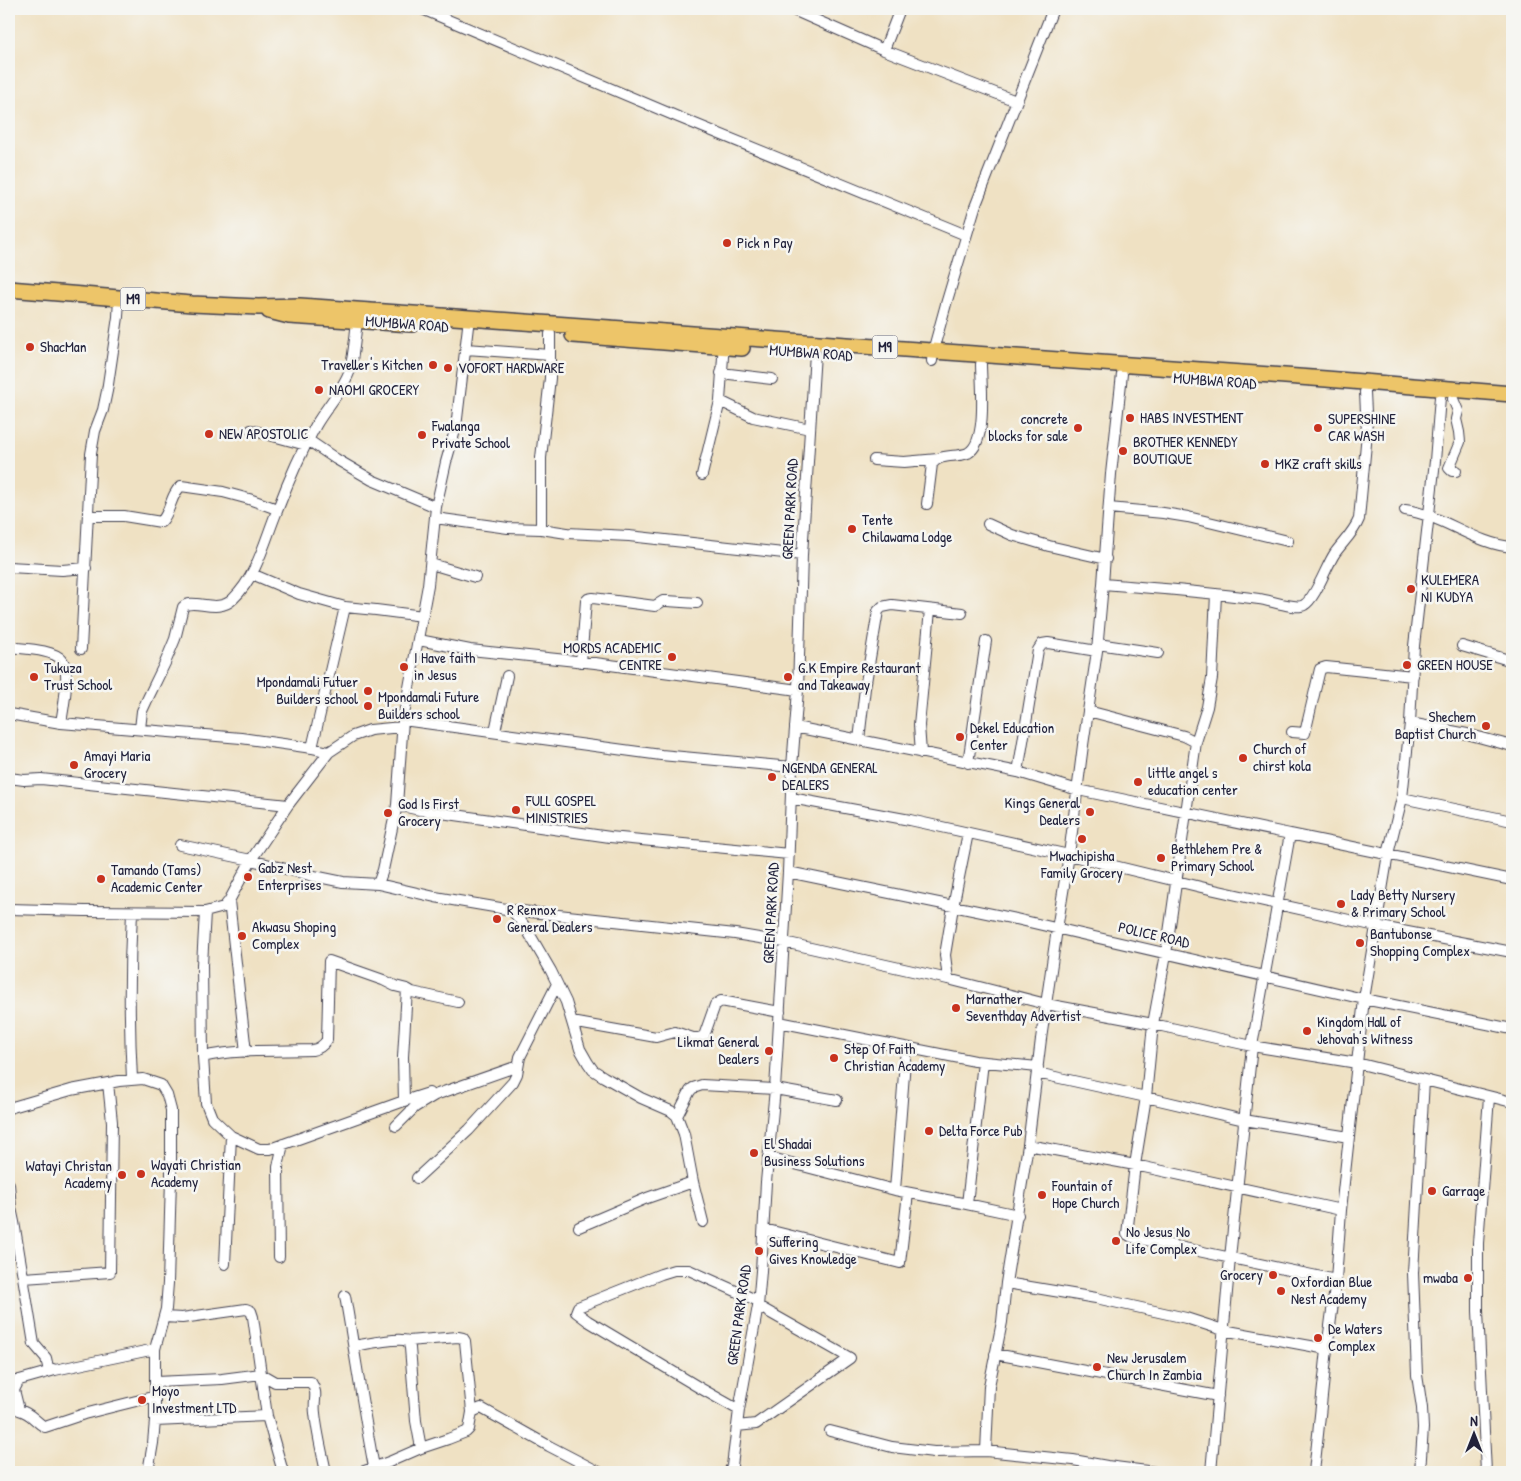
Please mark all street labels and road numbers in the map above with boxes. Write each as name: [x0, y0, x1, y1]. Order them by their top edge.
road number: M9: [120, 288, 146, 310]
street label: MUMBWA ROAD: [365, 310, 450, 337]
road number: M9: [872, 336, 898, 358]
street label: MUMBWA ROAD: [769, 339, 854, 366]
street label: MUMBWA ROAD: [1173, 367, 1258, 394]
street label: GREEN PARK ROAD: [776, 457, 803, 560]
street label: GREEN PARK ROAD: [757, 861, 784, 964]
street label: POLICE ROAD: [1116, 916, 1193, 953]
street label: GREEN PARK ROAD: [721, 1263, 756, 1366]

